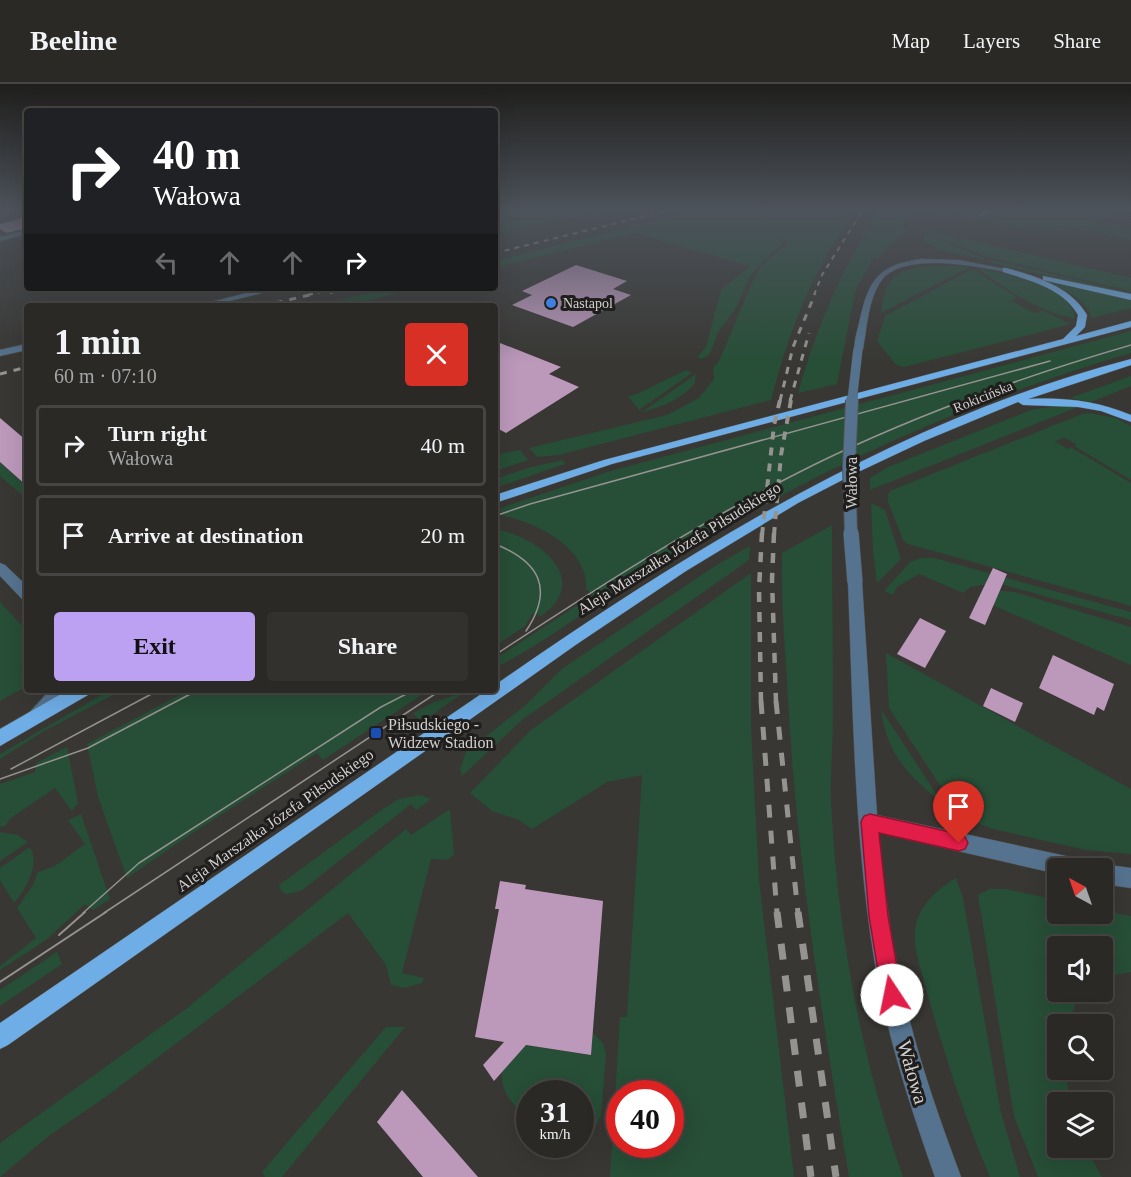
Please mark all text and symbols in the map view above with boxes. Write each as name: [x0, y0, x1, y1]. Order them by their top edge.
text: Beeline: [30, 25, 117, 56]
text: Map: [892, 29, 930, 53]
text: Layers: [963, 29, 1020, 53]
text: Share: [1053, 29, 1101, 53]
icon: right: [54, 132, 132, 210]
text: 40 m: [153, 132, 241, 178]
text: Wałowa: [153, 181, 241, 211]
icon: left: [150, 246, 183, 279]
icon: ahead: [213, 246, 246, 279]
icon: ahead: [276, 246, 309, 279]
icon: right: [339, 246, 372, 279]
marker: Nastapol: [544, 296, 558, 310]
place label: Nastapol: [563, 296, 613, 311]
text: 1 min: [54, 322, 141, 362]
button: close: [405, 323, 468, 386]
text: 60 m · 07:10: [54, 365, 157, 387]
street label: Rokicińska: [951, 378, 1016, 416]
text: Turn right: [108, 421, 207, 446]
icon: right: [57, 429, 90, 462]
text: 40 m: [420, 433, 465, 458]
text: Wałowa: [108, 447, 173, 469]
street label: Wałowa: [843, 457, 860, 509]
street label: Aleja Marszałka Józefa Piłsudskiego: [574, 478, 784, 619]
icon: arrive: [57, 519, 90, 552]
text: Arrive at destination: [108, 523, 304, 548]
text: 20 m: [420, 523, 465, 548]
button: Exit: [54, 612, 255, 681]
button: Share: [267, 612, 468, 681]
place label: Piłsudskiego - Widzew Stadion: [388, 716, 494, 751]
marker: Piłsudskiego - Widzew Stadion: [369, 726, 383, 740]
street label: Aleja Marszałka Józefa Piłsudskiego: [173, 745, 377, 895]
pin: [933, 781, 984, 843]
icon: arrive: [942, 790, 975, 823]
north arrow: [1047, 858, 1113, 924]
map controls: [1047, 858, 1113, 1158]
button: sound: [1047, 936, 1113, 1002]
position arrow: [860, 963, 924, 1027]
button: search: [1047, 1014, 1113, 1080]
street label: Wałowa: [893, 1038, 933, 1106]
speed limit sign: 40: [606, 1080, 684, 1158]
button: layers: [1047, 1092, 1113, 1158]
text: 31: [540, 1095, 570, 1128]
text: km/h: [540, 1126, 570, 1142]

